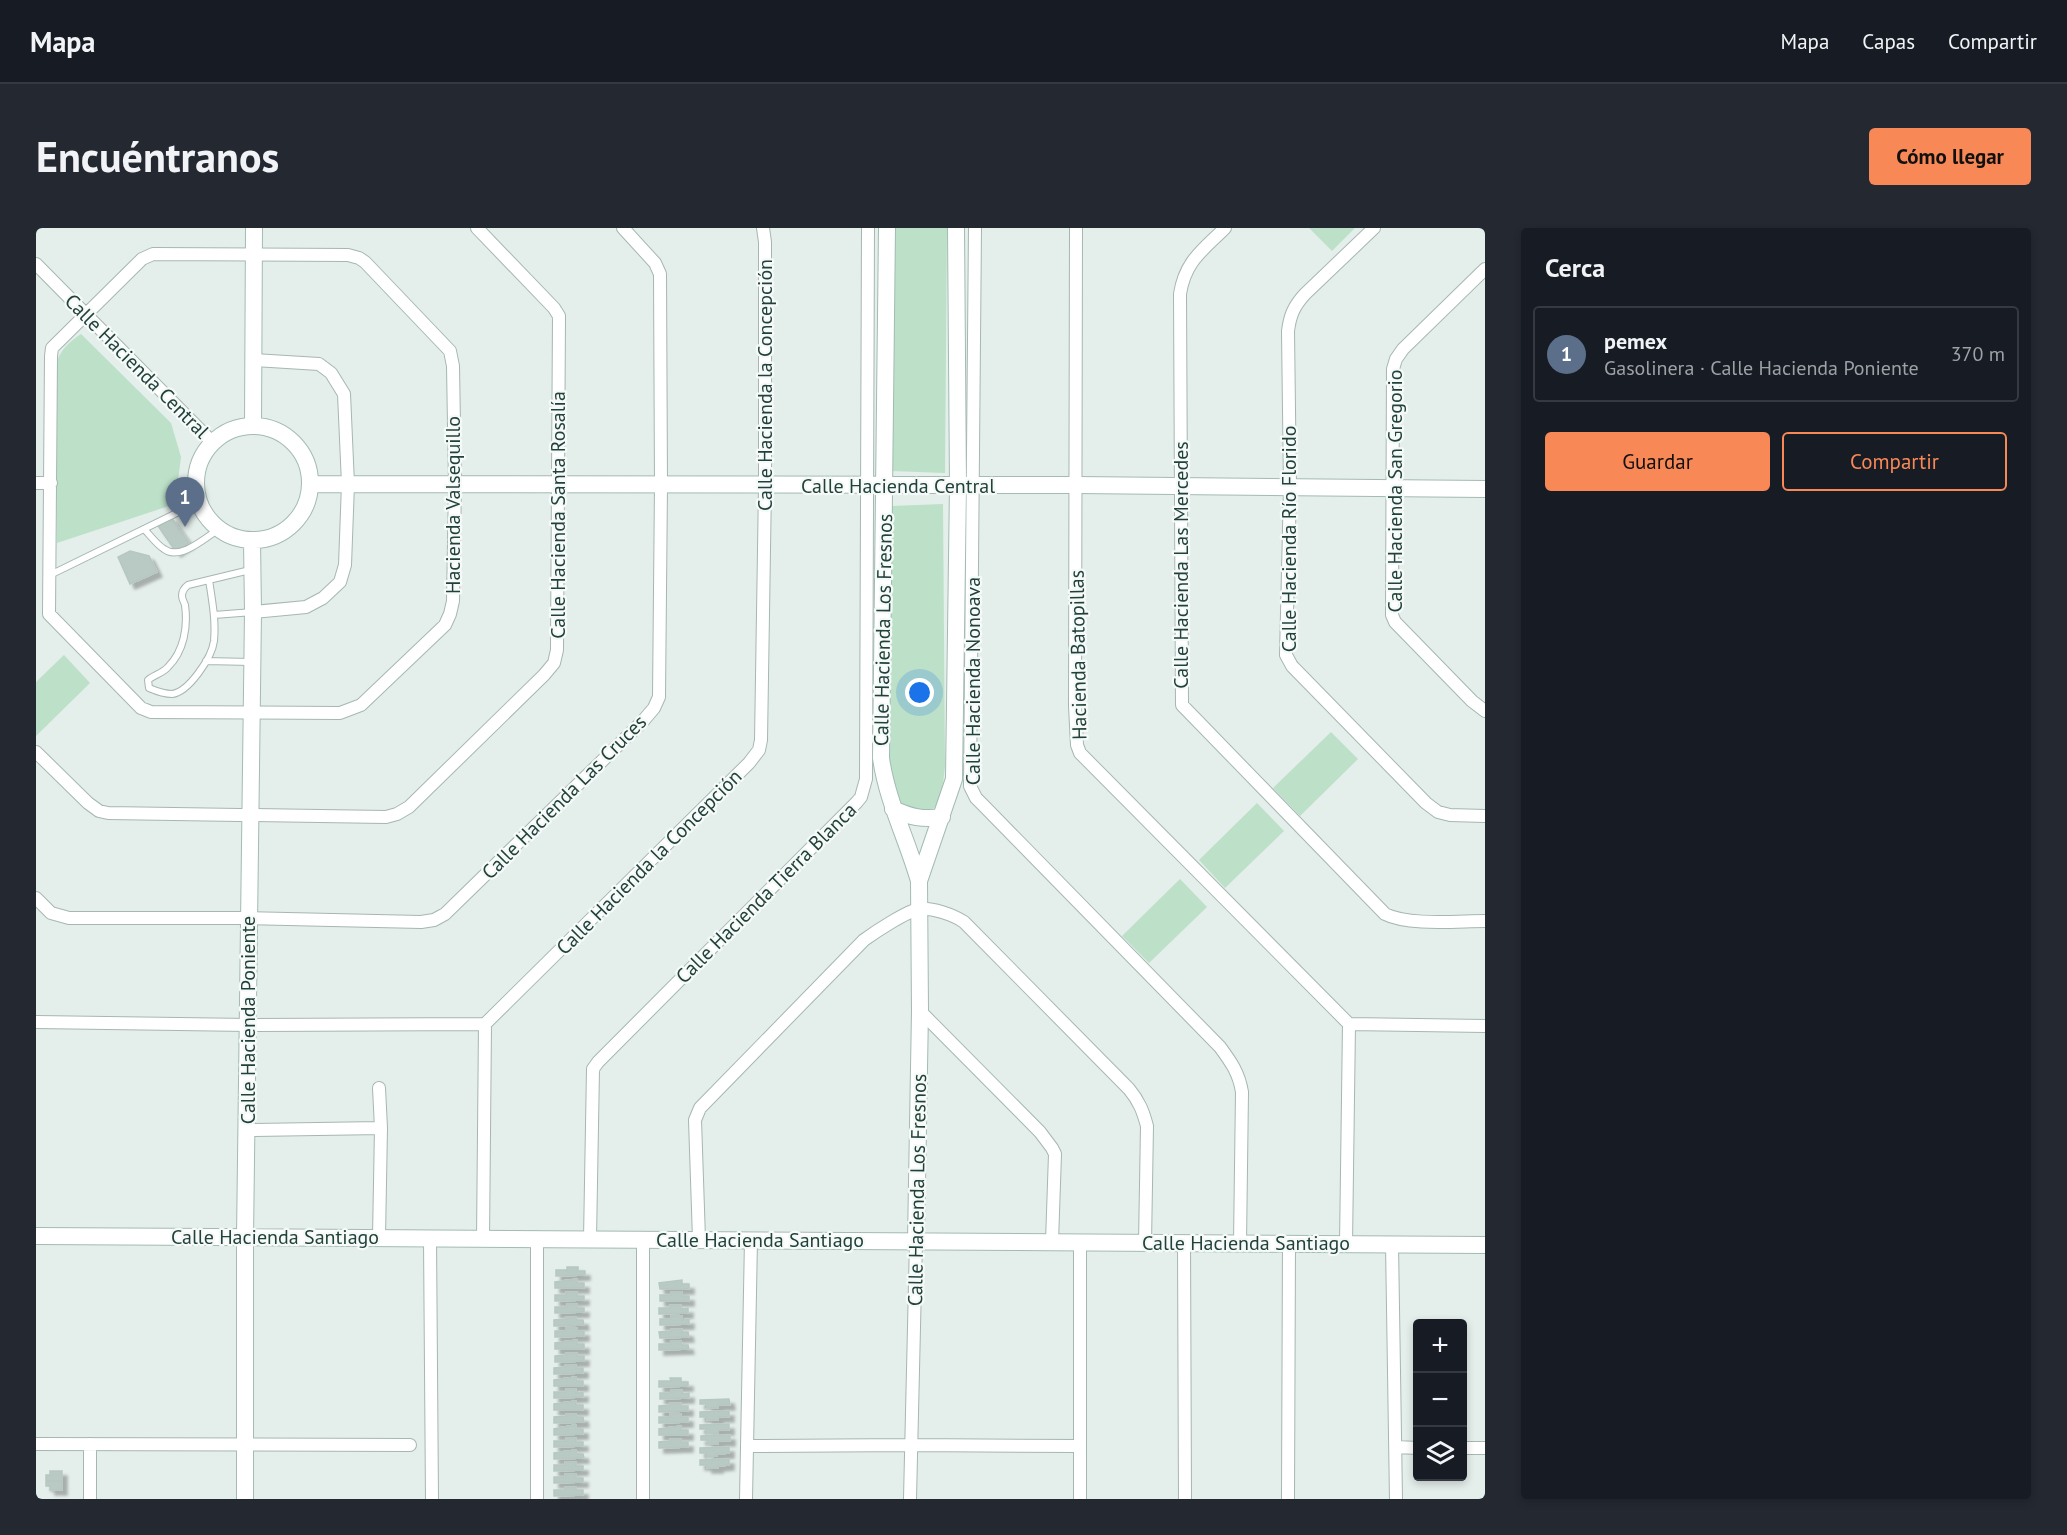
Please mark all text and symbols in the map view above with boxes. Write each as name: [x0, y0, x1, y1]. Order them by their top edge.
text: Mapa: [30, 23, 95, 60]
text: Mapa: [1781, 28, 1829, 55]
text: Capas: [1862, 28, 1915, 55]
text: Compartir: [1948, 28, 2037, 55]
button: Cómo llegar: [1869, 128, 2031, 185]
text: Encuéntranos: [36, 129, 279, 184]
text: Cerca: [1545, 251, 1605, 284]
street label: Calle Hacienda la Concepción: [752, 259, 778, 511]
street label: Calle Hacienda Central: [59, 288, 215, 444]
text: pemex: [1604, 327, 1667, 355]
text: 1: [1561, 341, 1572, 367]
text: 370 m: [1951, 341, 2005, 367]
text: Gasolinera · Calle Hacienda Poniente: [1604, 355, 1919, 381]
street label: Calle Hacienda San Gregorio: [1382, 369, 1408, 613]
street label: Calle Hacienda Santa Rosalía: [545, 391, 571, 639]
street label: Hacienda Valsequillo: [440, 416, 466, 594]
street label: Calle Hacienda Río Florido: [1276, 426, 1302, 652]
button: Guardar: [1545, 432, 1770, 491]
button: Compartir: [1782, 432, 2007, 491]
street label: Calle Hacienda Las Mercedes: [1168, 441, 1194, 689]
street label: Calle Hacienda Central: [801, 473, 995, 499]
pin: 1: [166, 478, 204, 527]
street label: Calle Hacienda Los Fresnos: [868, 514, 898, 746]
street label: Hacienda Batopillas: [1064, 570, 1092, 740]
street label: Calle Hacienda Nonoava: [960, 577, 986, 785]
your location: [905, 678, 934, 707]
street label: Calle Hacienda Las Cruces: [476, 709, 652, 885]
street label: Calle Hacienda la Concepción: [551, 764, 747, 960]
street label: Calle Hacienda Tierra Blanca: [670, 797, 862, 989]
street label: Calle Hacienda Poniente: [235, 916, 261, 1124]
street label: Calle Hacienda Los Fresnos: [902, 1074, 932, 1306]
street label: Calle Hacienda Santiago: [171, 1224, 379, 1250]
street label: Calle Hacienda Santiago: [656, 1227, 864, 1253]
street label: Calle Hacienda Santiago: [1142, 1230, 1350, 1256]
map controls: [1413, 1319, 1467, 1481]
button: +: [1413, 1319, 1467, 1373]
button: −: [1413, 1373, 1467, 1427]
button: layers: [1413, 1427, 1467, 1481]

